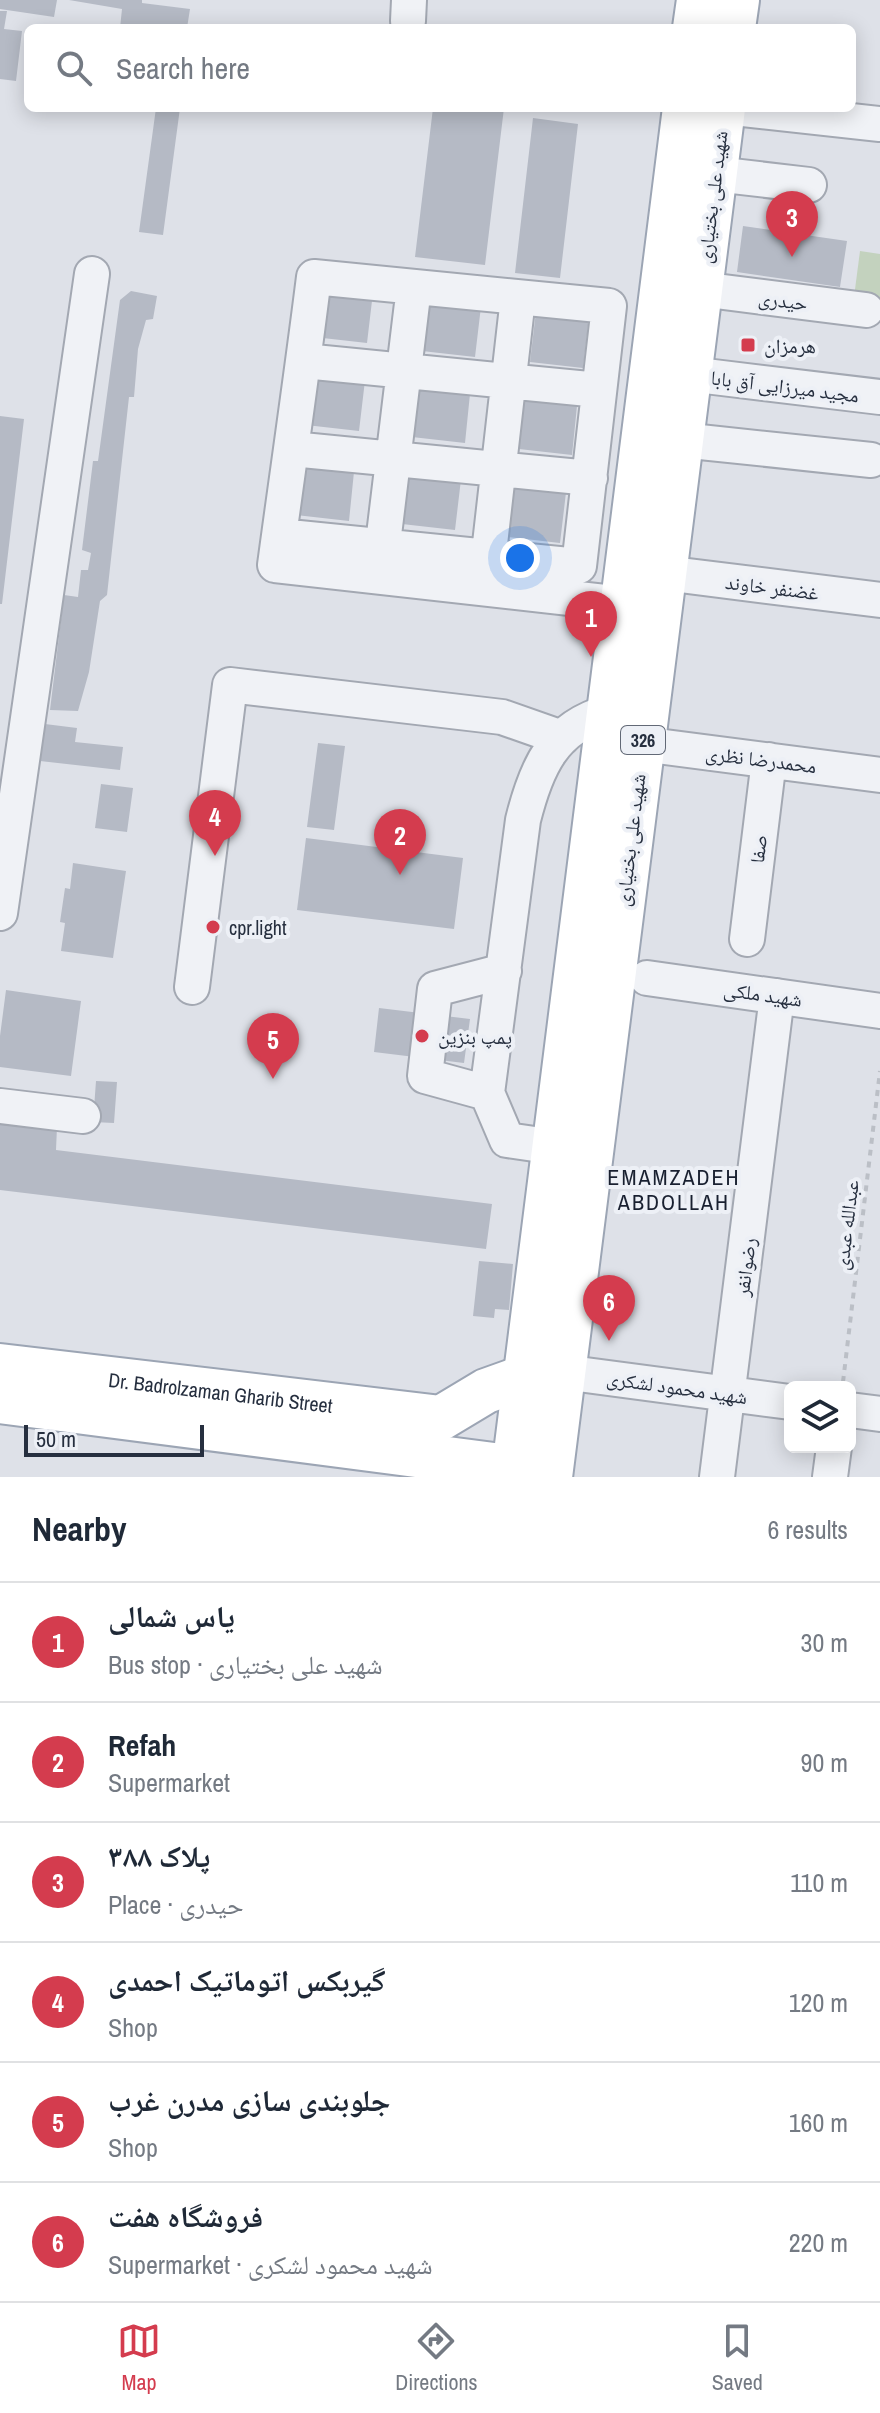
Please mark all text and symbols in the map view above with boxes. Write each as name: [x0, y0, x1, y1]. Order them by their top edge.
search box: [24, 24, 856, 112]
icon: search: [52, 46, 96, 90]
text: Search here: [116, 48, 250, 88]
street label: شهید علی بختیاری: [690, 129, 734, 265]
pin: 3: [766, 191, 818, 257]
street label: حیدری: [757, 284, 809, 316]
place label: هرمزان: [764, 332, 816, 359]
marker: هرمزان: [739, 336, 757, 354]
street label: مجید میرزایی آق بابا: [709, 364, 861, 408]
your location: [500, 538, 540, 578]
street label: غضنفر خاوند: [724, 568, 820, 606]
pin: 1: [565, 591, 617, 657]
road number: 326: [621, 726, 665, 754]
street label: محمدرضا نظری: [704, 739, 818, 779]
street label: شهید علی بختیاری: [608, 772, 652, 908]
pin: 4: [189, 790, 241, 856]
pin: 2: [374, 809, 426, 875]
street label: صفا: [743, 833, 773, 865]
place label: cpr.light: [229, 914, 287, 941]
marker: cpr.light: [204, 918, 222, 936]
street label: شهید ملکی: [722, 975, 804, 1013]
pin: 5: [247, 1013, 299, 1079]
place label: پمپ بنزین: [438, 1023, 512, 1050]
marker: پمپ بنزین: [413, 1027, 431, 1045]
district label: EMAMZADEH ABDOLLAH: [607, 1162, 741, 1217]
street label: عبدالله عبدی: [827, 1178, 865, 1272]
street label: رضوانفر: [728, 1236, 762, 1299]
pin: 6: [583, 1275, 635, 1341]
street label: شهید محمود لشکری: [605, 1364, 749, 1410]
street label: Dr. Badrolzaman Gharib Street: [107, 1365, 334, 1419]
map controls: [784, 1381, 856, 1453]
button: layers: [784, 1381, 856, 1453]
scale bar: [24, 1421, 204, 1457]
text: 50 m: [36, 1424, 76, 1454]
text: Nearby: [32, 1506, 127, 1552]
text: 6 results: [767, 1512, 848, 1547]
text: یاس شمالی: [108, 1596, 235, 1636]
text: 1: [52, 1625, 64, 1660]
text: 30 m: [801, 1625, 848, 1660]
text: Bus stop · شهید علی بختیاری: [108, 1647, 383, 1682]
text: Refah: [108, 1725, 176, 1765]
text: 2: [52, 1745, 64, 1780]
text: 90 m: [801, 1745, 848, 1780]
text: Supermarket: [108, 1765, 230, 1800]
text: پلاک ۳۸۸: [108, 1836, 210, 1876]
text: 3: [52, 1865, 64, 1900]
text: 110 m: [790, 1865, 848, 1900]
text: Place · حیدری: [108, 1887, 243, 1922]
text: گیربکس اتوماتیک احمدی: [108, 1960, 385, 2000]
text: 4: [52, 1985, 64, 2020]
text: 120 m: [789, 1985, 848, 2020]
text: Shop: [108, 2010, 158, 2045]
text: جلوبندی سازی مدرن غرب: [108, 2080, 390, 2120]
text: 5: [52, 2105, 64, 2140]
text: 160 m: [789, 2105, 848, 2140]
text: Shop: [108, 2130, 158, 2165]
text: فروشگاه هفت: [108, 2196, 263, 2236]
text: 6: [52, 2225, 64, 2260]
text: 220 m: [789, 2225, 848, 2260]
text: Supermarket · شهید محمود لشکری: [108, 2247, 433, 2282]
tab: Map: [117, 2319, 161, 2397]
tab: Directions: [395, 2319, 478, 2397]
tab: Saved: [712, 2319, 763, 2397]

